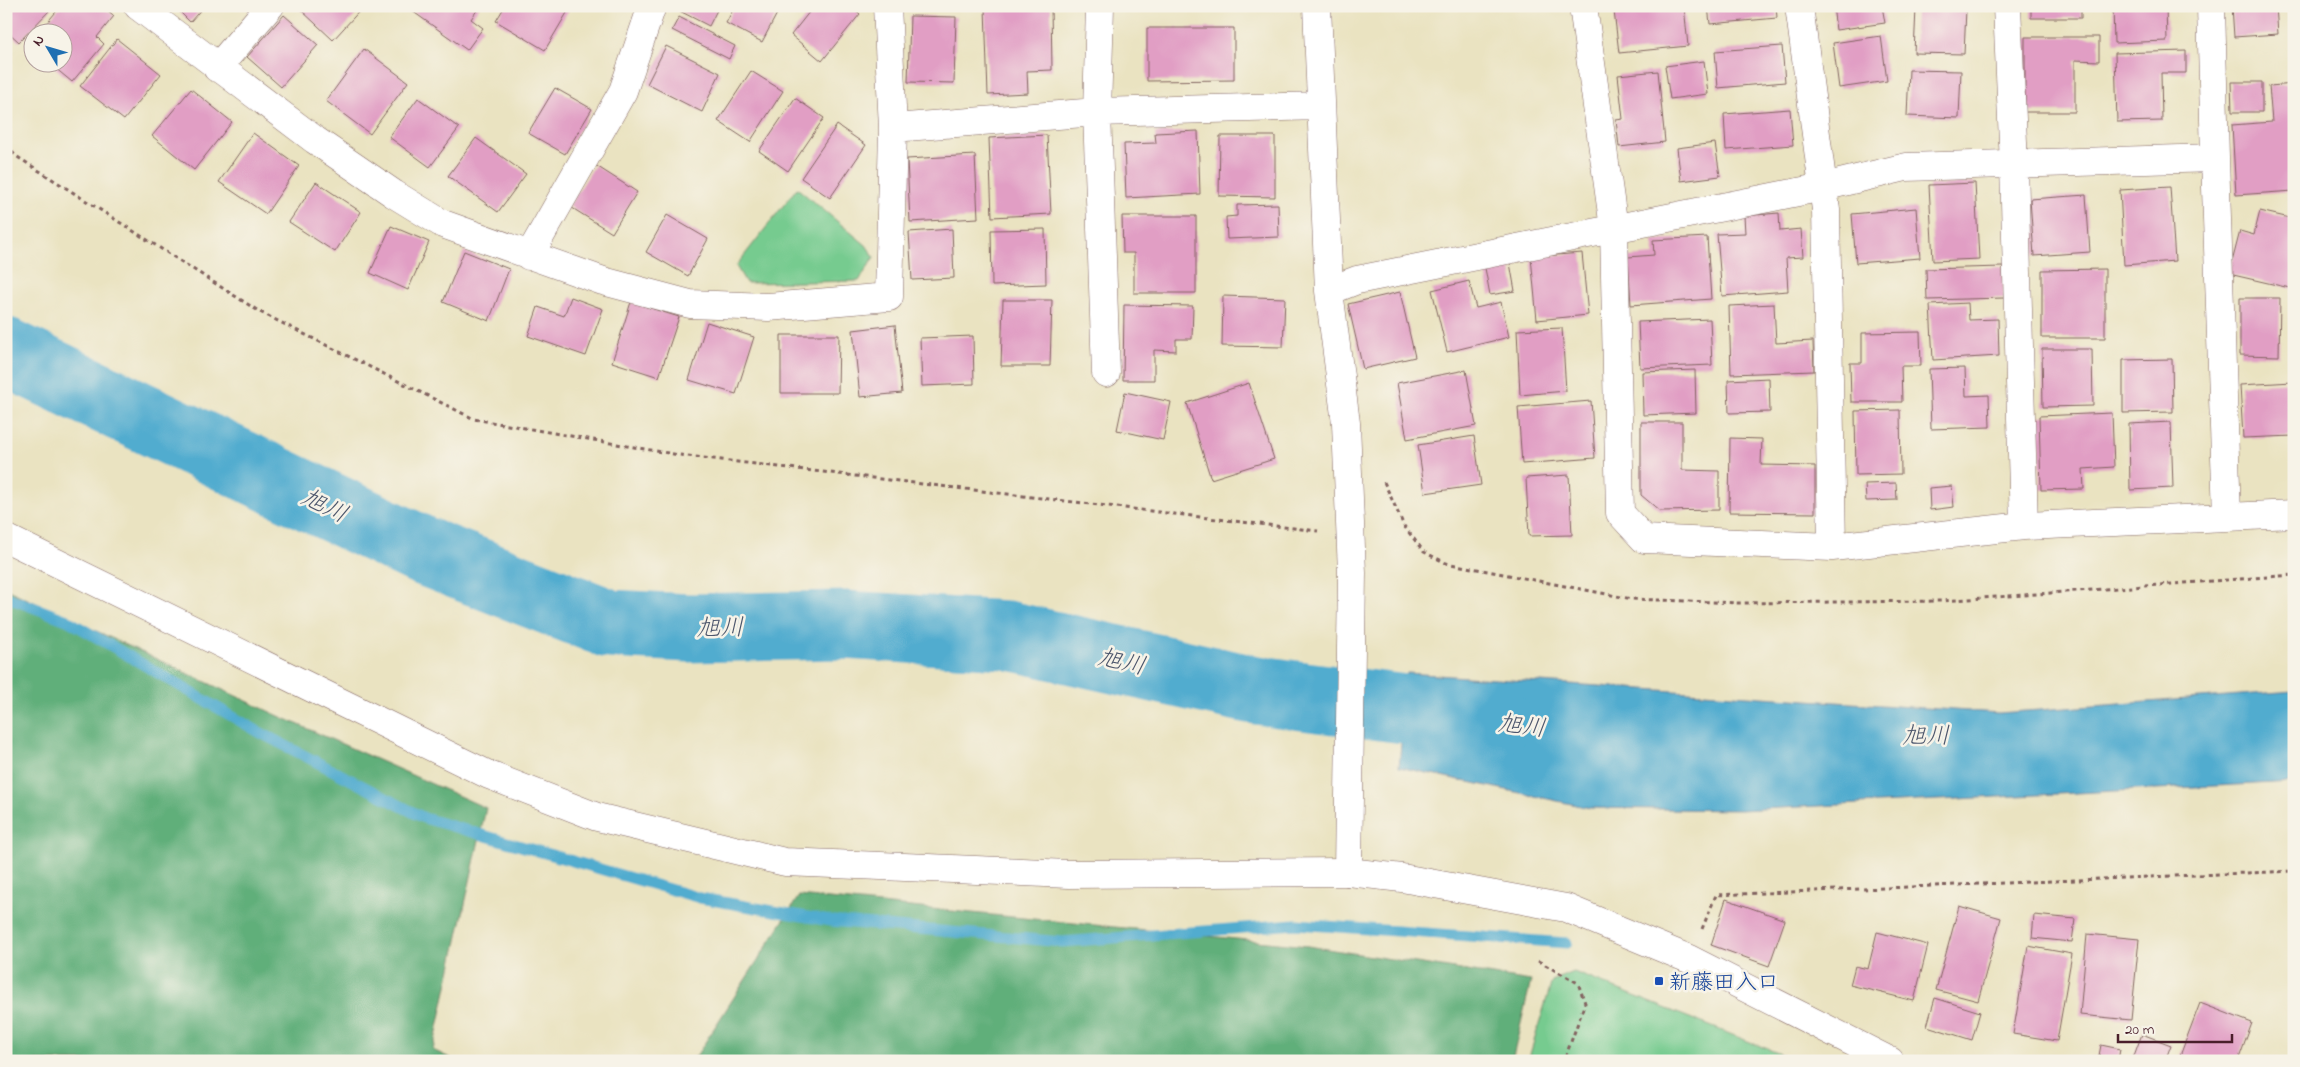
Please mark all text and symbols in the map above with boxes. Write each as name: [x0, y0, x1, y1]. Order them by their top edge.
north arrow: [22, 22, 72, 72]
text: N: [28, 31, 50, 51]
water label: 旭川: [295, 481, 353, 533]
water label: 旭川: [696, 612, 744, 647]
water label: 旭川: [1094, 641, 1149, 686]
water label: 旭川: [1496, 707, 1548, 748]
water label: 旭川: [1902, 720, 1950, 755]
place label: 新藤田入口: [1669, 968, 1779, 1000]
marker: 新藤田入口: [1653, 975, 1665, 987]
scale bar: [2118, 1012, 2231, 1044]
text: 20 m: [2125, 1019, 2155, 1041]

